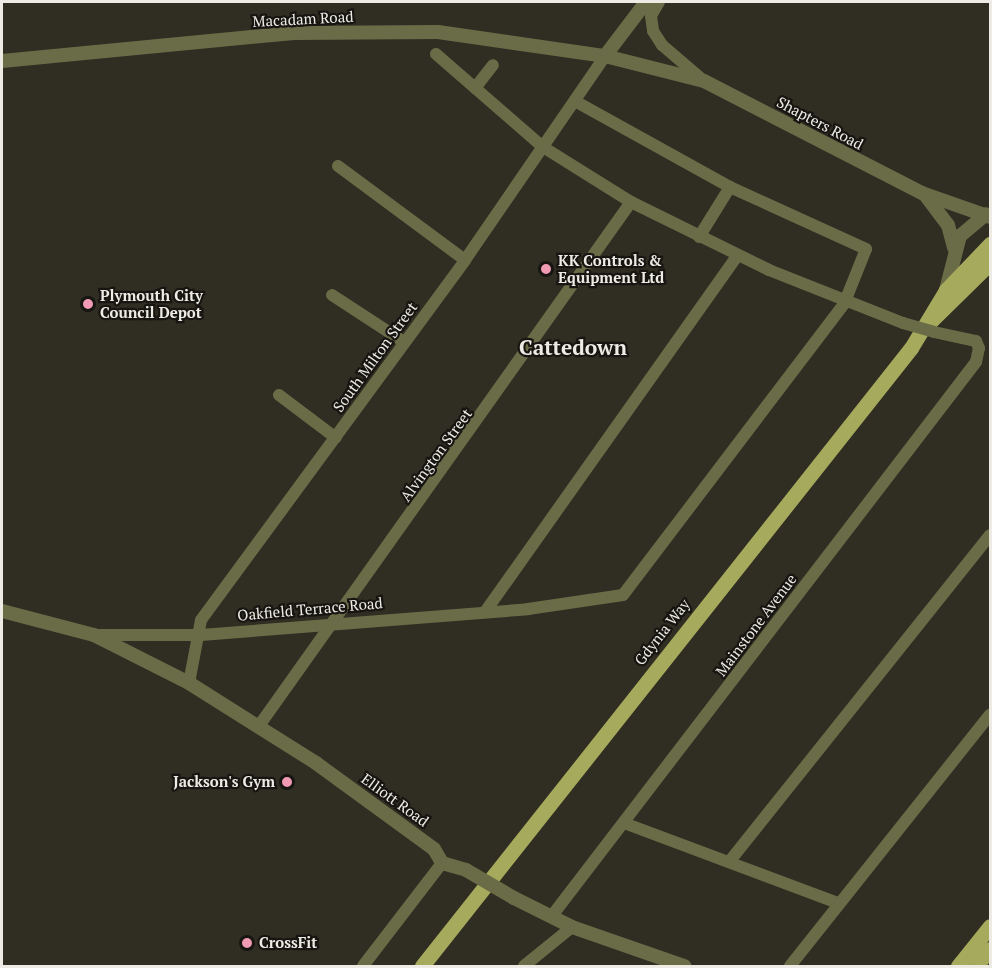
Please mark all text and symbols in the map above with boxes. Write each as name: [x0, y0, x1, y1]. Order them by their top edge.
street label: Macadam Road: [252, 7, 354, 31]
street label: Shapters Road: [774, 93, 866, 153]
place label: KK Controls & Equipment Ltd: [558, 251, 664, 286]
marker: KK Controls & Equipment Ltd: [539, 262, 553, 276]
place label: Plymouth City Council Depot: [100, 286, 203, 321]
marker: Plymouth City Council Depot: [81, 297, 95, 311]
street label: South Milton Street: [329, 299, 421, 415]
district label: Cattedown: [519, 334, 627, 360]
street label: Alvington Street: [396, 405, 476, 505]
street label: Mainstone Avenue: [712, 570, 800, 680]
street label: Oakfield Terrace Road: [237, 594, 383, 624]
street label: Gdynia Way: [631, 595, 693, 669]
street label: Elliott Road: [358, 770, 432, 830]
place label: Jackson's Gym: [173, 773, 275, 791]
marker: Jackson's Gym: [280, 775, 294, 789]
place label: CrossFit: [259, 934, 317, 952]
marker: CrossFit: [240, 936, 254, 950]

